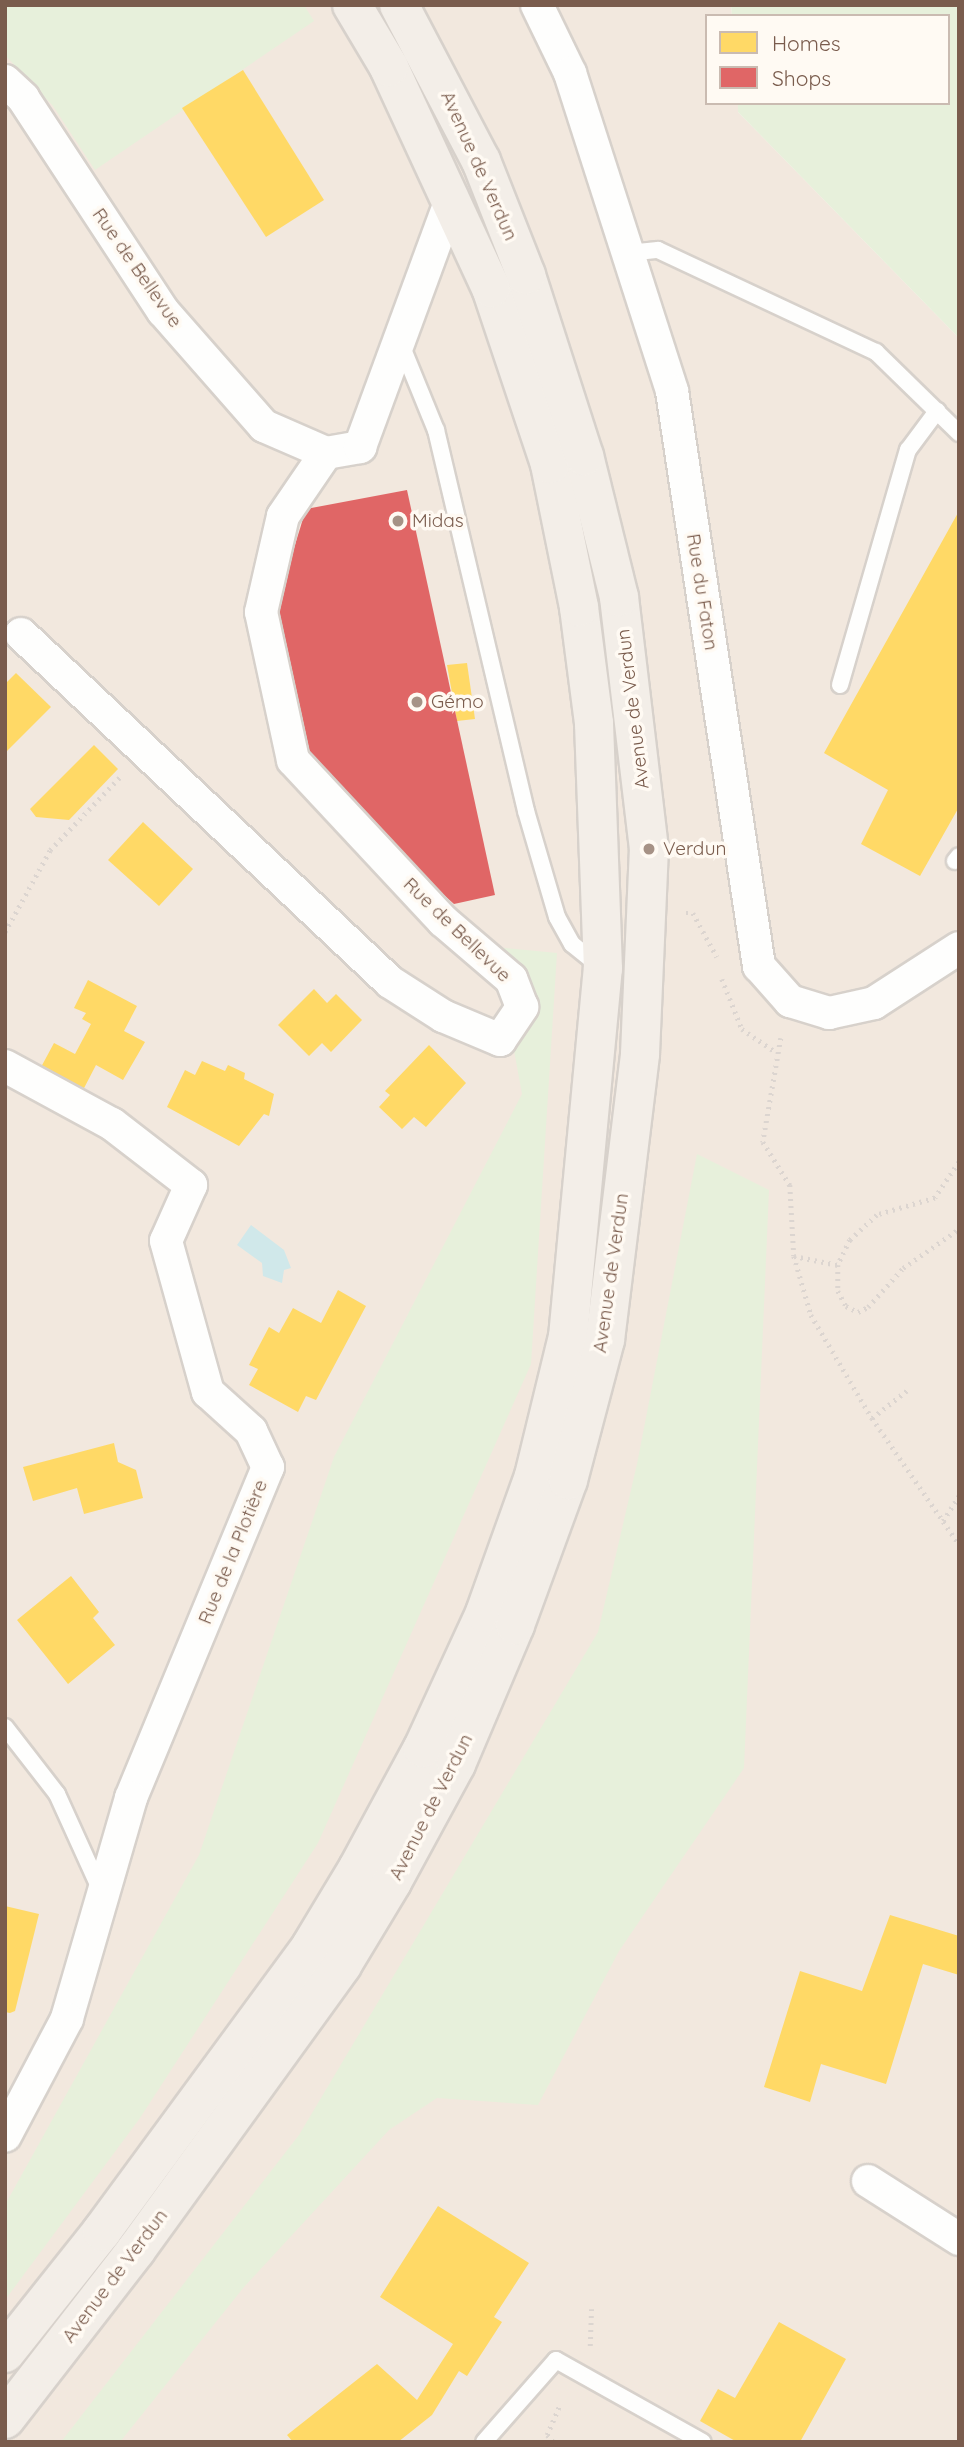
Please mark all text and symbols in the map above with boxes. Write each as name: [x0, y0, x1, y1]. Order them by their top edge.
legend: [705, 14, 950, 105]
text: Homes: [772, 30, 841, 56]
text: Shops: [772, 65, 831, 91]
street label: Avenue de Verdun: [436, 88, 522, 244]
street label: Rue de Bellevue: [87, 204, 187, 332]
place label: Midas: [412, 510, 464, 532]
marker: Midas: [390, 513, 406, 529]
street label: Rue du Faton: [682, 532, 722, 652]
street label: Avenue de Verdun: [612, 628, 654, 790]
place label: Gémo: [431, 691, 484, 713]
marker: Gémo: [409, 694, 425, 710]
place label: Verdun: [663, 838, 726, 860]
marker: Verdun: [641, 841, 657, 857]
street label: Rue de Bellevue: [399, 873, 515, 987]
street label: Avenue de Verdun: [589, 1192, 633, 1354]
street label: Rue de la Plotière: [194, 1477, 272, 1627]
street label: Avenue de Verdun: [384, 1730, 478, 1884]
street label: Avenue de Verdun: [57, 2205, 173, 2347]

